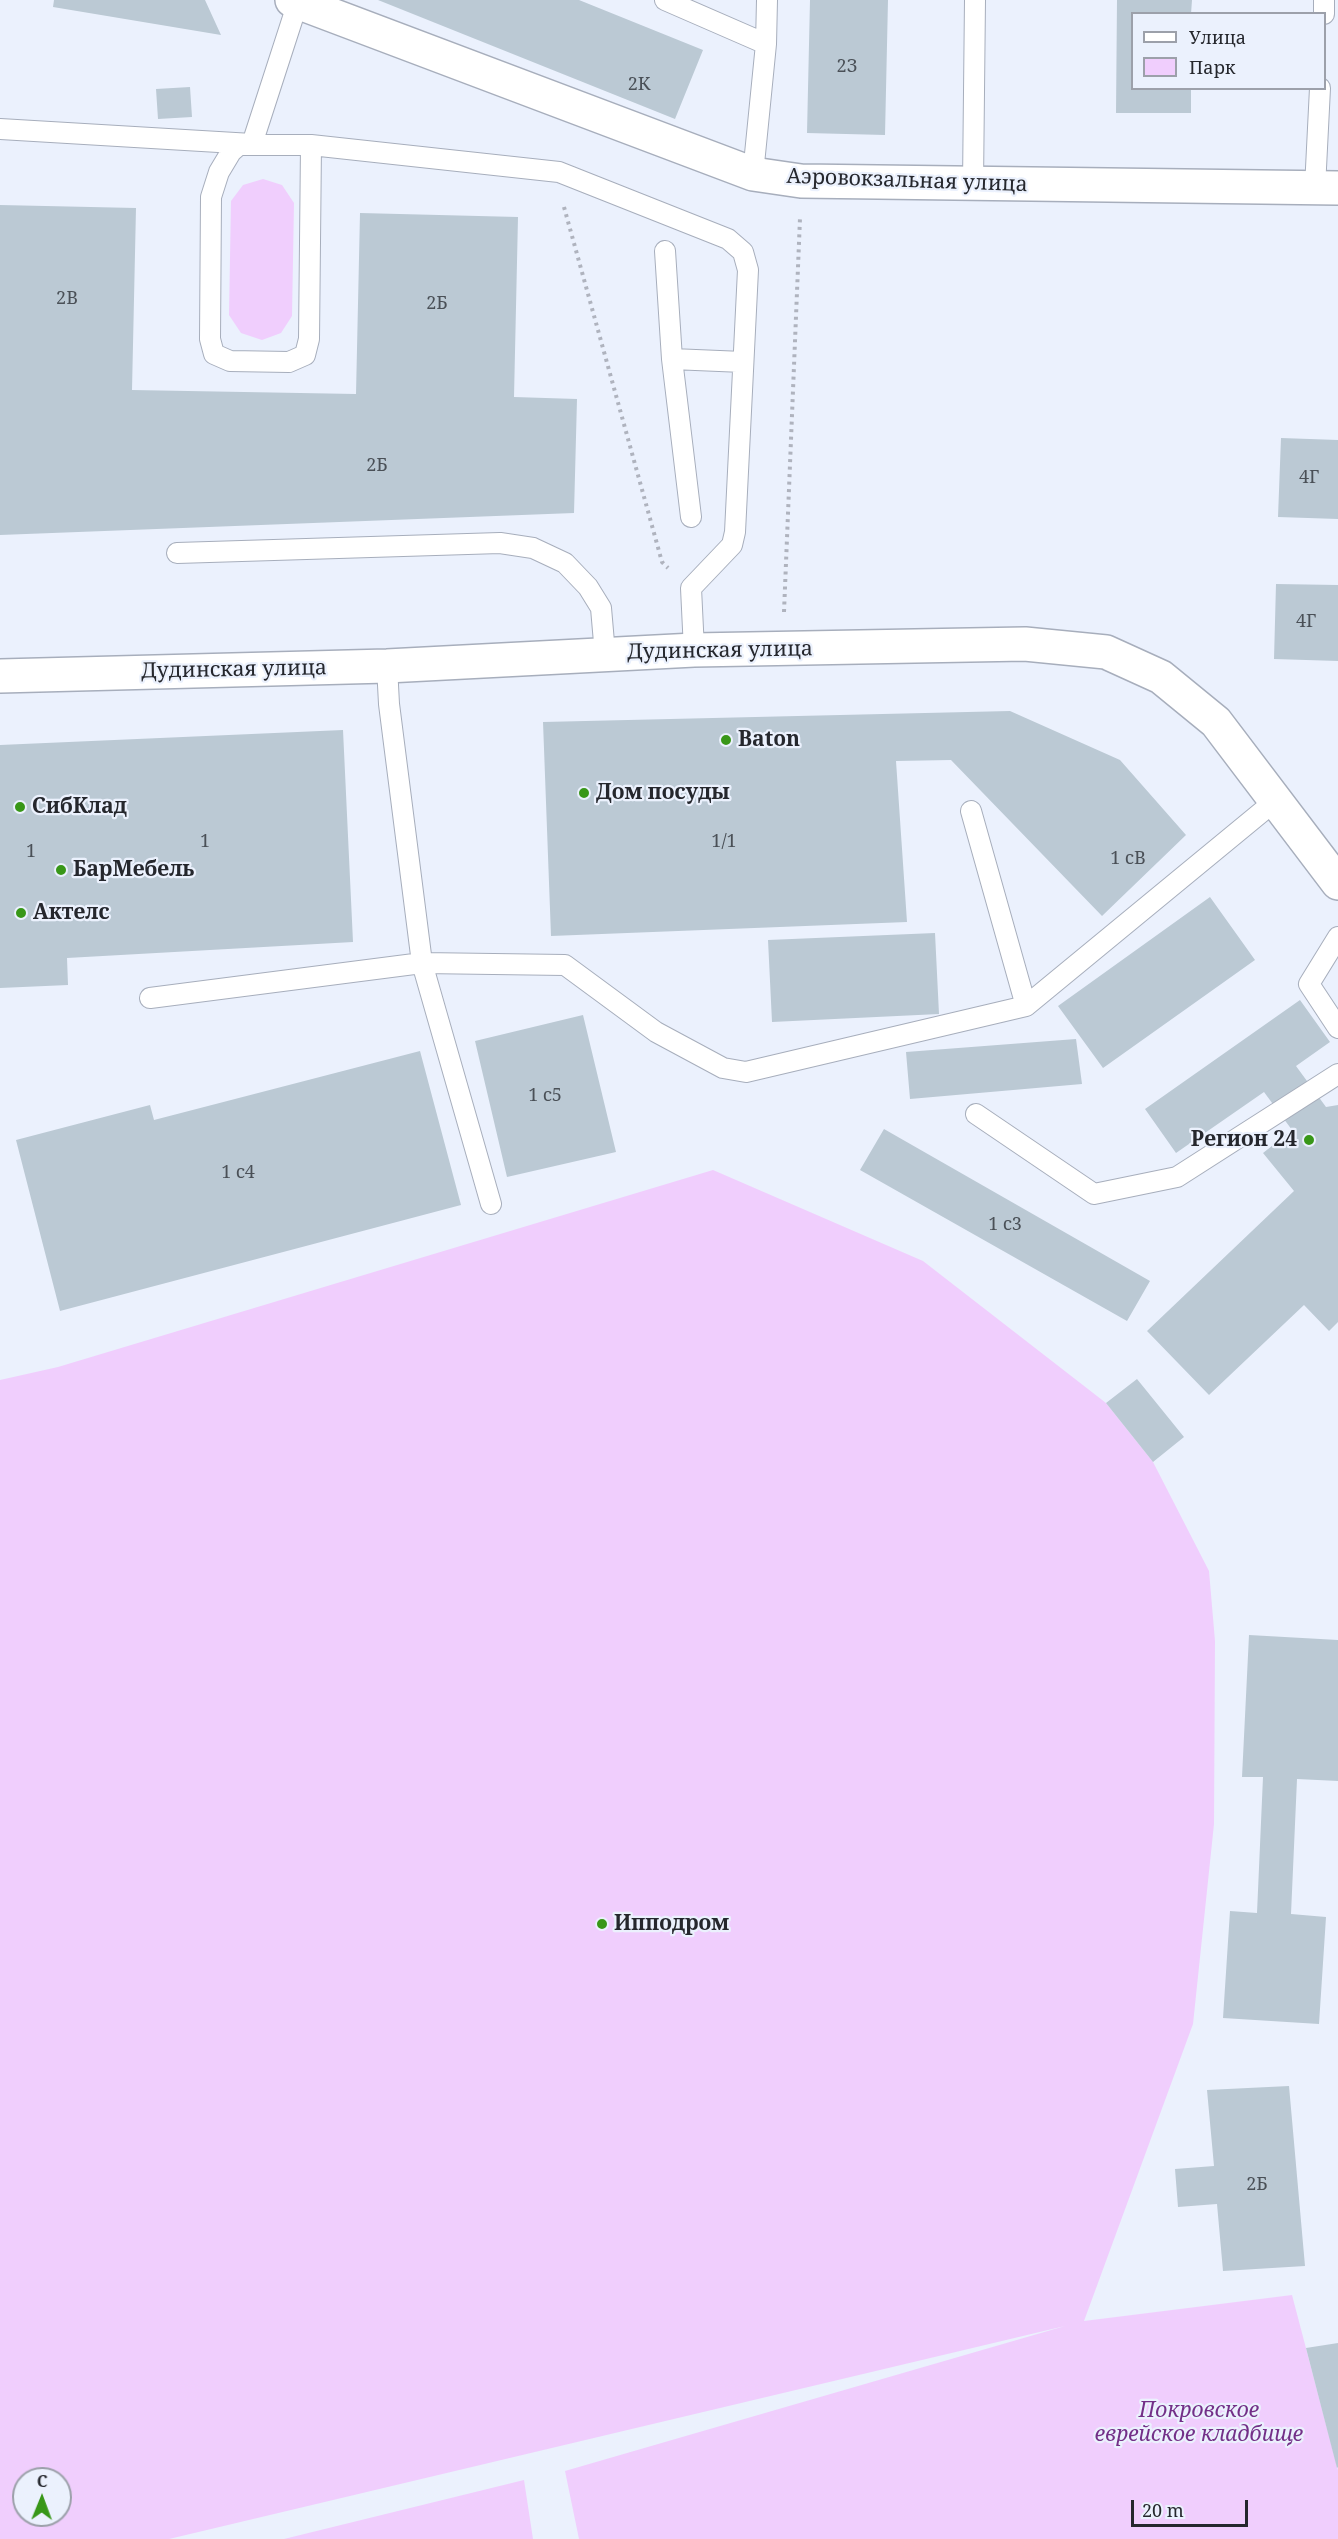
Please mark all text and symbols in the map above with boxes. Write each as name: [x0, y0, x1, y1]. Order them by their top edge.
legend: [1131, 12, 1326, 90]
text: Улица: [1189, 25, 1246, 49]
text: Парк: [1189, 55, 1236, 79]
house number: 2З: [837, 56, 857, 78]
house number: 2К: [628, 74, 650, 96]
street label: Аэровокзальная улица: [786, 164, 1028, 198]
house number: 2В: [56, 288, 78, 310]
house number: 2Б: [426, 293, 448, 315]
house number: 2Б: [366, 455, 388, 477]
house number: 4Г: [1299, 467, 1319, 489]
house number: 4Г: [1296, 611, 1316, 633]
street label: Дудинская улица: [627, 637, 813, 665]
street label: Дудинская улица: [141, 656, 327, 684]
place label: Baton: [738, 727, 800, 753]
marker: Baton: [719, 733, 733, 747]
place label: Дом посуды: [596, 780, 730, 806]
marker: Дом посуды: [577, 786, 591, 800]
place label: СибКлад: [32, 794, 127, 820]
marker: СибКлад: [13, 800, 27, 814]
house number: 1: [200, 831, 210, 853]
house number: 1/1: [711, 831, 737, 853]
house number: 1: [26, 841, 36, 863]
house number: 1 сВ: [1110, 848, 1146, 870]
place label: БарМебель: [73, 857, 194, 883]
marker: БарМебель: [54, 863, 68, 877]
place label: Актелс: [33, 900, 109, 926]
marker: Актелс: [14, 906, 28, 920]
house number: 1 с5: [528, 1085, 562, 1107]
place label: Регион 24: [1191, 1127, 1297, 1153]
marker: Регион 24: [1302, 1133, 1316, 1147]
house number: 1 с4: [221, 1162, 255, 1184]
house number: 1 с3: [988, 1214, 1022, 1236]
place label: Ипподром: [614, 1911, 729, 1937]
marker: Ипподром: [595, 1917, 609, 1931]
house number: 2Б: [1246, 2174, 1268, 2196]
park label: Покровское еврейское кладбище: [1095, 2398, 1303, 2448]
north arrow: [12, 2467, 72, 2527]
text: С: [37, 2470, 48, 2492]
scale bar: [1134, 2488, 1251, 2526]
text: 20 m: [1142, 2498, 1184, 2522]

